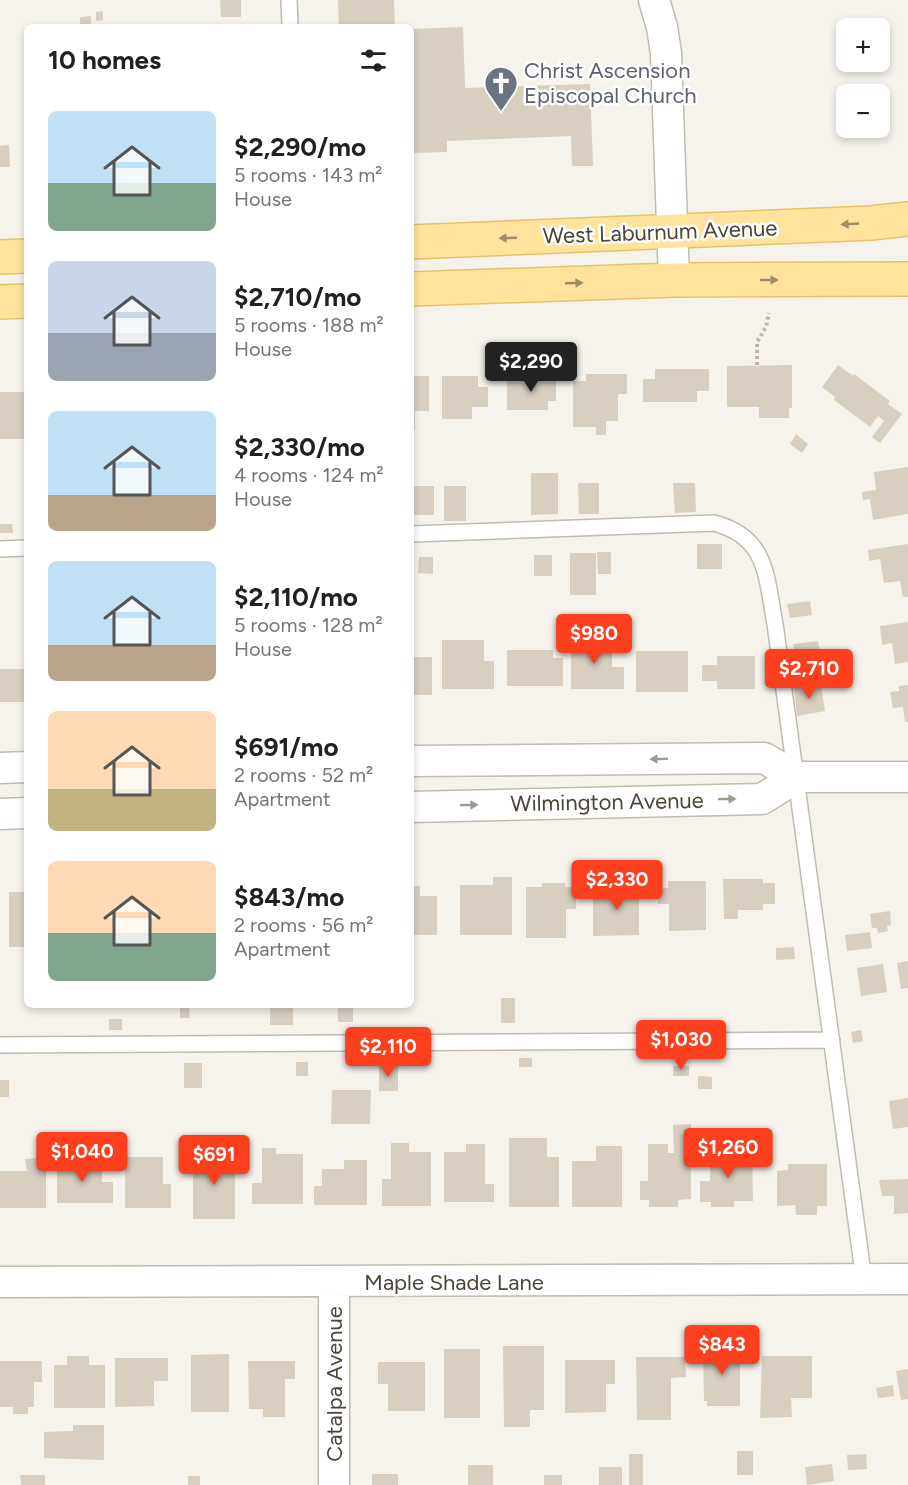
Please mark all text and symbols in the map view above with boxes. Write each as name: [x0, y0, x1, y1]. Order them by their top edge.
map controls: [836, 18, 890, 138]
button: +: [836, 18, 890, 72]
text: 10 homes: [48, 44, 161, 76]
icon: filters: [357, 44, 390, 77]
place label: Christ Ascension Episcopal Church: [524, 57, 697, 109]
church icon: Christ Ascension Episcopal Church: [483, 65, 519, 112]
button: −: [836, 84, 890, 138]
text: $2,290/mo: [234, 131, 366, 163]
icon: home: [96, 135, 168, 207]
text: 5 rooms · 143 m²: [234, 163, 382, 187]
text: House: [234, 187, 292, 211]
street label: West Laburnum Avenue: [542, 214, 778, 250]
one-way arrow: [840, 220, 859, 229]
one-way arrow: [499, 234, 518, 243]
one-way arrow: [760, 275, 779, 284]
one-way arrow: [565, 279, 584, 288]
text: $2,710/mo: [234, 281, 361, 313]
icon: home: [96, 285, 168, 357]
text: 5 rooms · 188 m²: [234, 313, 384, 337]
text: House: [234, 337, 292, 361]
pin: $2,290: [482, 342, 580, 393]
text: $2,290: [499, 349, 563, 373]
text: $2,330/mo: [234, 431, 365, 463]
icon: home: [96, 435, 168, 507]
text: 4 rooms · 124 m²: [234, 463, 384, 487]
text: House: [234, 487, 292, 511]
text: $2,110/mo: [234, 581, 358, 613]
icon: home: [96, 585, 168, 657]
text: 5 rooms · 128 m²: [234, 613, 383, 637]
pin: $980: [558, 614, 630, 665]
text: $980: [570, 621, 618, 645]
text: House: [234, 637, 292, 661]
pin: $2,710: [760, 649, 858, 700]
text: $2,710: [779, 656, 839, 680]
text: $691/mo: [234, 731, 339, 763]
icon: home: [96, 735, 168, 807]
one-way arrow: [650, 754, 669, 764]
text: 2 rooms · 52 m²: [234, 763, 373, 787]
text: Apartment: [234, 787, 331, 811]
street label: Wilmington Avenue: [510, 787, 704, 817]
one-way arrow: [718, 795, 737, 804]
one-way arrow: [460, 801, 479, 810]
pin: $2,330: [568, 860, 666, 911]
text: $2,330: [586, 867, 649, 891]
text: $843/mo: [234, 881, 344, 913]
icon: home: [96, 885, 168, 957]
text: 2 rooms · 56 m²: [234, 913, 373, 937]
text: Apartment: [234, 937, 331, 961]
pin: $1,030: [632, 1020, 730, 1071]
pin: $2,110: [339, 1027, 437, 1078]
text: $1,030: [650, 1027, 712, 1051]
text: $2,110: [359, 1034, 417, 1058]
pin: $1,260: [679, 1128, 777, 1179]
pin: $1,040: [33, 1132, 131, 1183]
pin: $691: [178, 1135, 250, 1186]
text: $1,260: [698, 1135, 758, 1159]
text: $1,040: [50, 1139, 114, 1163]
text: $691: [193, 1142, 235, 1166]
street label: Maple Shade Lane: [364, 1269, 544, 1296]
street label: Catalpa Avenue: [321, 1306, 348, 1462]
pin: $843: [686, 1325, 758, 1376]
text: $843: [698, 1332, 746, 1356]

